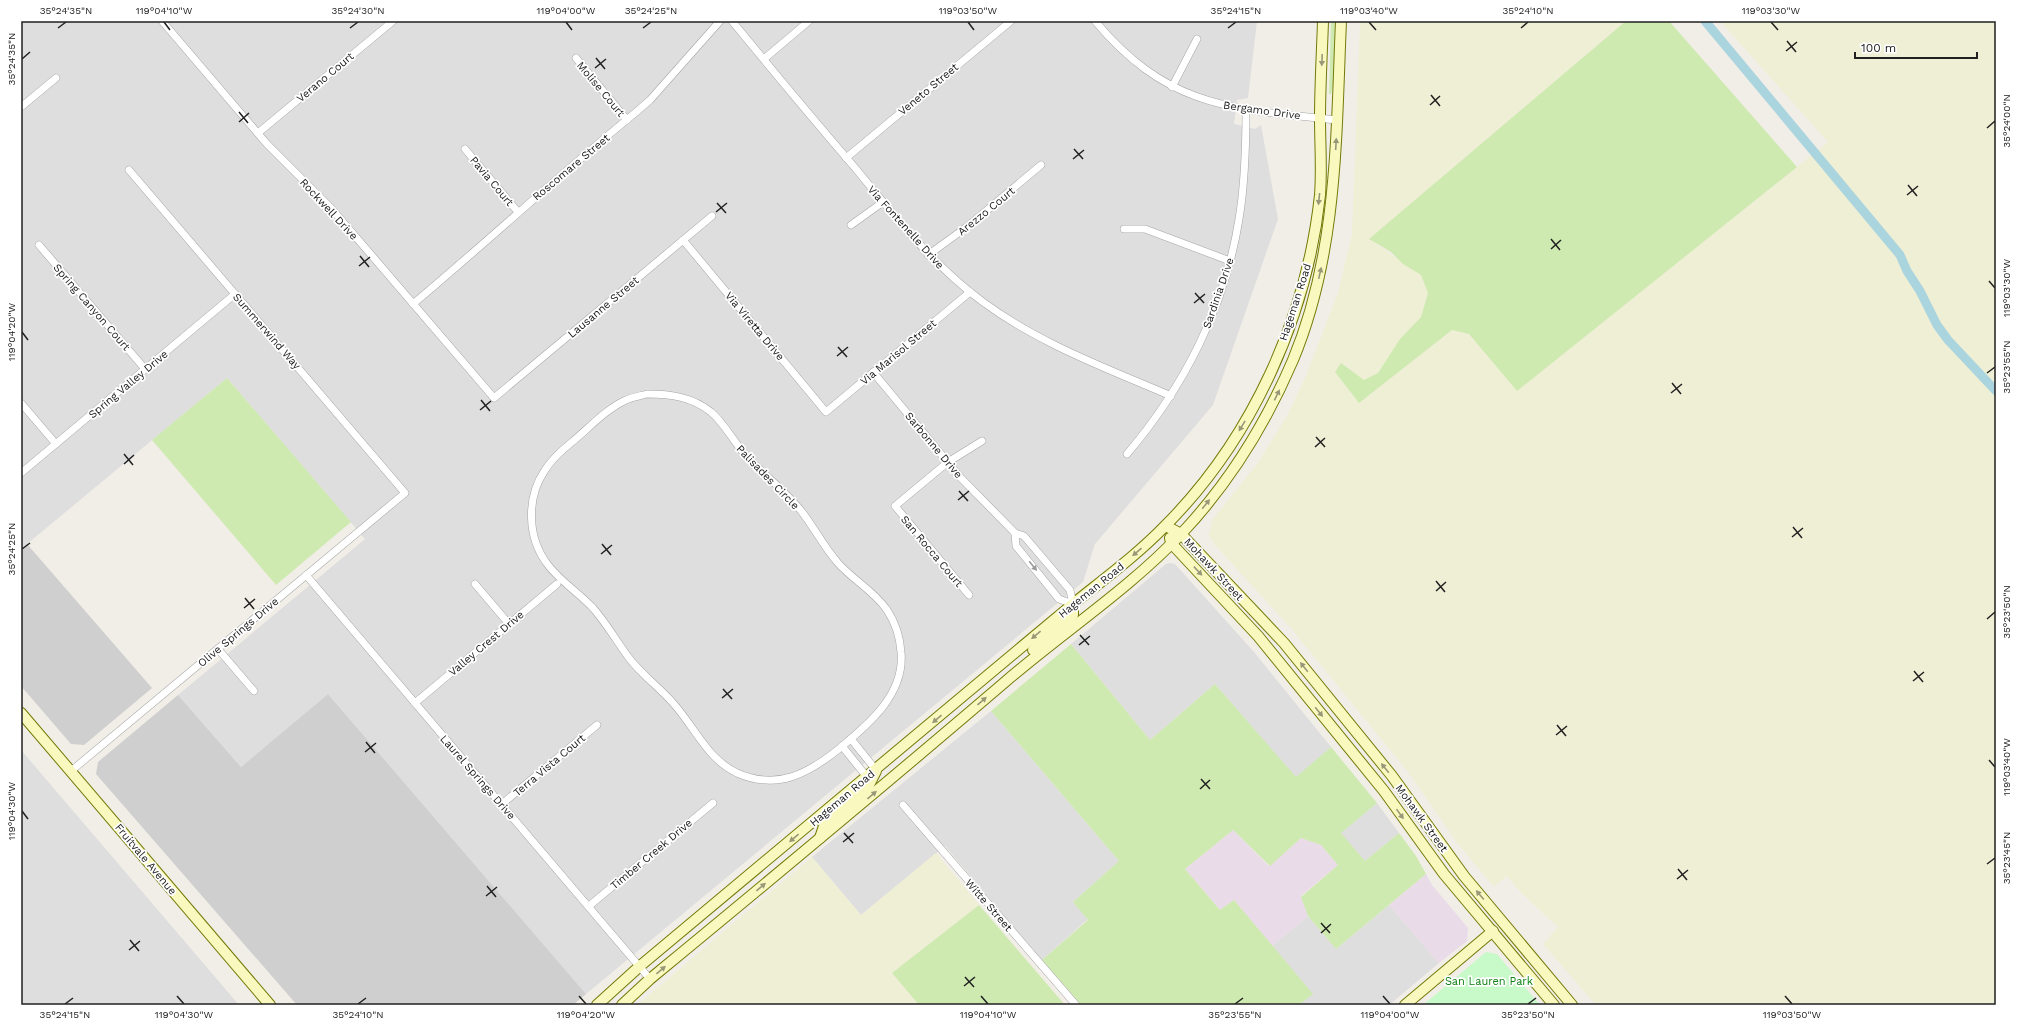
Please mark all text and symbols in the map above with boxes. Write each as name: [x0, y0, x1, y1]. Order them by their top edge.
text: 35°24'35"N: [40, 5, 92, 16]
text: 119°04'10"W: [136, 5, 193, 16]
text: 35°24'30"N: [331, 5, 385, 16]
text: 119°04'00"W: [537, 5, 596, 16]
text: 35°24'25"N: [625, 5, 677, 16]
text: 119°03'50"W: [939, 5, 998, 16]
text: 35°24'15"N: [1211, 5, 1261, 16]
text: 119°03'40"W: [1340, 5, 1398, 16]
text: 35°24'10"N: [1502, 5, 1554, 16]
text: 119°03'30"W: [1742, 5, 1801, 16]
text: 35°24'35"N: [6, 33, 17, 85]
scale bar: [1855, 34, 1977, 60]
text: 100 m: [1861, 41, 1896, 55]
street label: Verano Court: [294, 50, 357, 105]
one-way arrow: [1319, 54, 1325, 67]
street label: Molise Court: [574, 59, 628, 120]
street label: Veneto Street: [896, 60, 961, 118]
text: 35°24'00"N: [2001, 94, 2012, 148]
street label: Bergamo Drive: [1222, 99, 1301, 122]
street label: Roscomare Street: [530, 131, 613, 203]
one-way arrow: [1332, 138, 1339, 150]
street label: Pavia Court: [467, 154, 516, 209]
street label: Rockwell Drive: [297, 176, 360, 243]
street label: Via Fontenelle Drive: [865, 183, 946, 272]
street label: Arezzo Court: [955, 184, 1018, 238]
one-way arrow: [1316, 193, 1322, 205]
street label: Sardinia Drive: [1200, 256, 1237, 330]
text: 119°03'30"W: [2001, 258, 2012, 317]
street label: Spring Canyon Court: [50, 261, 133, 354]
street label: Hageman Road: [1277, 262, 1314, 342]
one-way arrow: [1318, 267, 1324, 279]
street label: Lausanne Street: [565, 274, 642, 341]
street label: Via Viretta Drive: [722, 289, 787, 363]
street label: Summerwind Way: [230, 291, 303, 372]
text: 119°04'20"W: [6, 302, 17, 361]
street label: Via Marisol Street: [858, 317, 939, 388]
text: 35°23'55"N: [2001, 340, 2012, 394]
street label: Spring Valley Drive: [86, 347, 171, 421]
one-way arrow: [1274, 389, 1280, 401]
street label: Sarbonne Drive: [902, 410, 965, 481]
one-way arrow: [1238, 421, 1246, 431]
street label: Palisades Circle: [734, 442, 802, 512]
one-way arrow: [1202, 499, 1211, 509]
street label: San Rocca Court: [898, 513, 966, 590]
text: 35°24'25"N: [6, 523, 17, 575]
street label: Mohawk Street: [1181, 535, 1246, 604]
one-way arrow: [1131, 548, 1142, 557]
street label: Hageman Road: [1056, 560, 1127, 621]
one-way arrow: [1028, 561, 1037, 572]
one-way arrow: [1193, 566, 1203, 576]
text: 35°23'50"N: [2001, 585, 2012, 639]
street label: Olive Springs Drive: [195, 595, 281, 670]
street label: Valley Crest Drive: [446, 608, 527, 679]
one-way arrow: [1031, 630, 1042, 639]
one-way arrow: [1299, 662, 1308, 673]
one-way arrow: [976, 697, 987, 706]
one-way arrow: [1315, 706, 1324, 717]
one-way arrow: [932, 714, 942, 723]
street label: Terra Vista Court: [511, 731, 588, 799]
street label: Laurel Springs Drive: [437, 732, 518, 822]
text: 119°03'40"W: [2001, 738, 2012, 796]
one-way arrow: [1381, 763, 1390, 774]
street label: Hageman Road: [807, 768, 877, 829]
text: 119°04'30"W: [6, 781, 17, 840]
street label: Mohawk Street: [1393, 782, 1451, 855]
one-way arrow: [867, 790, 877, 799]
one-way arrow: [1396, 808, 1404, 819]
street label: Timber Creek Drive: [608, 816, 695, 892]
street label: Fruitvale Avenue: [112, 821, 179, 898]
text: 35°23'45"N: [2001, 832, 2012, 884]
one-way arrow: [789, 833, 799, 842]
street label: Witte Street: [962, 876, 1015, 934]
one-way arrow: [756, 882, 767, 891]
one-way arrow: [1475, 890, 1484, 900]
one-way arrow: [656, 965, 667, 974]
park label: San Lauren Park: [1445, 975, 1533, 988]
text: 35°24'15"N: [40, 1009, 90, 1020]
text: 119°04'30"W: [155, 1009, 214, 1020]
text: 35°24'10"N: [332, 1009, 384, 1020]
text: 119°04'20"W: [557, 1009, 616, 1020]
text: 119°04'10"W: [960, 1009, 1017, 1020]
text: 35°23'55"N: [1208, 1009, 1262, 1020]
text: 119°04'00"W: [1361, 1009, 1420, 1020]
text: 35°23'50"N: [1501, 1009, 1555, 1020]
text: 119°03'50"W: [1763, 1009, 1822, 1020]

